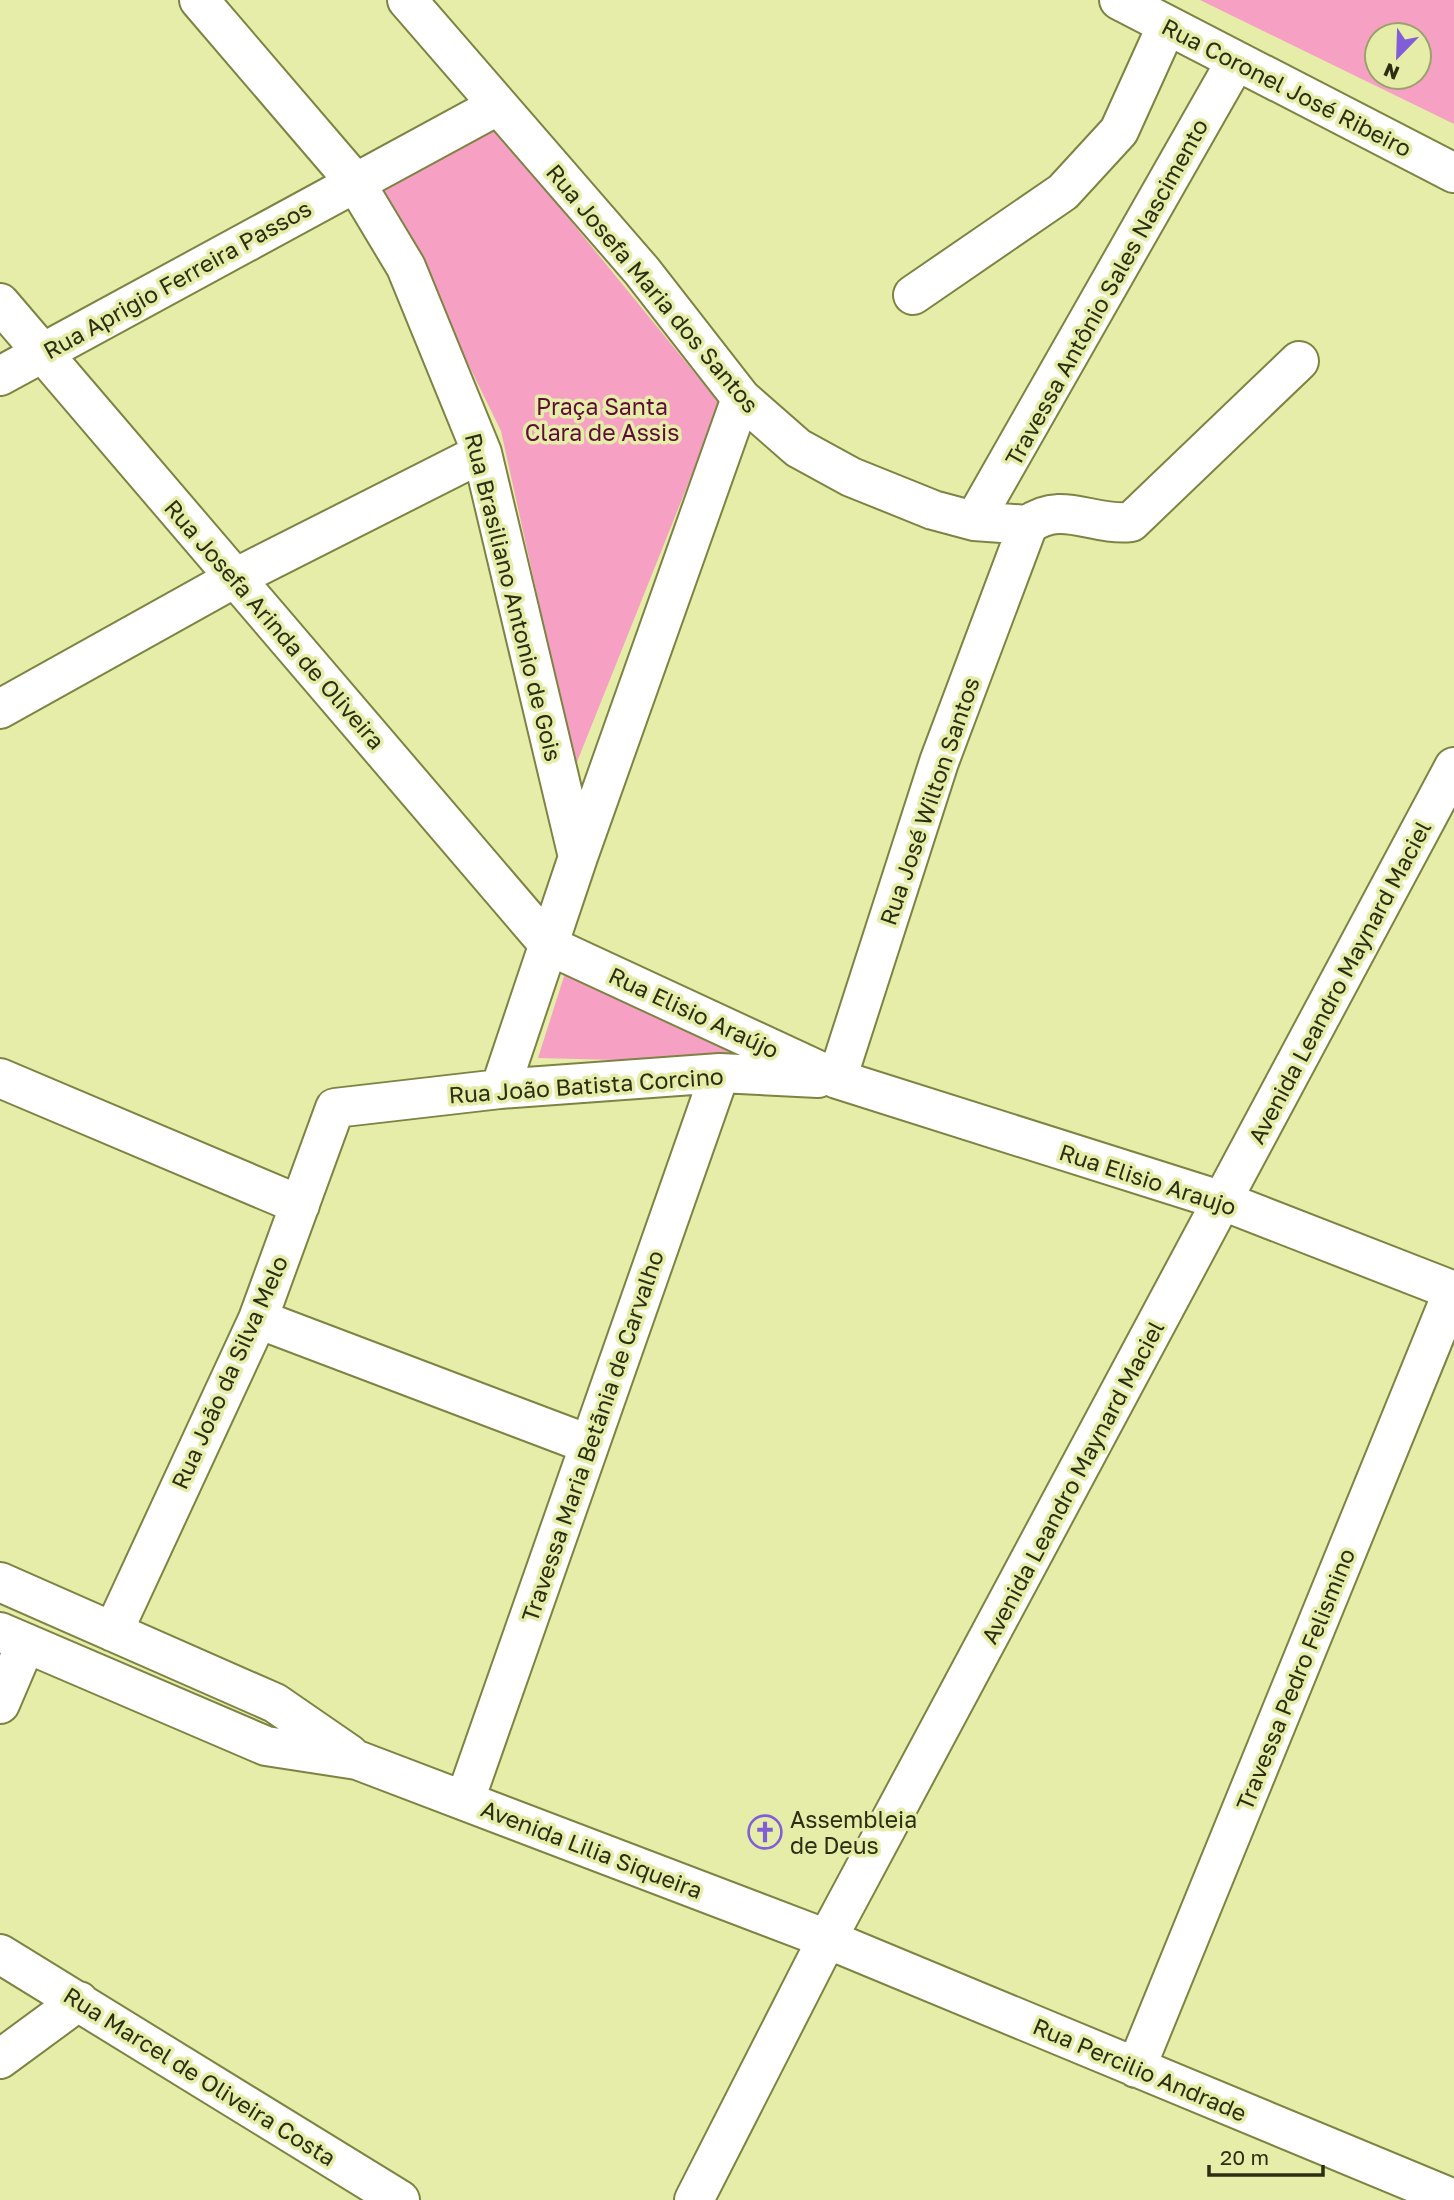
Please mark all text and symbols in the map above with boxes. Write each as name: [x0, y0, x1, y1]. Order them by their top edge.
street label: Rua Coronel José Ribeiro: [1158, 12, 1416, 162]
north arrow: [1363, 21, 1433, 91]
text: N: [1380, 59, 1402, 86]
street label: Travessa Antônio Sales Nascimento: [999, 114, 1213, 470]
street label: Rua Josefa Maria dos Santos: [541, 158, 765, 418]
street label: Rua Aprigio Ferreira Passos: [38, 194, 316, 364]
park label: Praça Santa Clara de Assis: [525, 392, 679, 446]
street label: Rua Brasiliano Antonio de Gois: [460, 430, 568, 764]
street label: Rua Josefa Arinda de Oliveira: [159, 494, 391, 754]
street label: Rua José Wilton Santos: [873, 673, 985, 929]
street label: Avenida Leandro Maynard Maciel: [1242, 816, 1436, 1148]
street label: Rua Elisio Araújo: [605, 960, 783, 1064]
street label: Rua João Batista Corcino: [448, 1061, 724, 1109]
street label: Rua Elisio Araujo: [1056, 1137, 1240, 1221]
street label: Travessa Maria Betãnia de Carvalho: [515, 1247, 669, 1625]
street label: Rua João da Silva Melo: [165, 1251, 293, 1493]
street label: Avenida Leandro Maynard Maciel: [975, 1316, 1169, 1648]
street label: Travessa Pedro Felismino: [1230, 1544, 1360, 1814]
street label: Avenida Lilia Siqueira: [477, 1794, 707, 1904]
place label: Assembleia de Deus: [790, 1805, 917, 1859]
church icon: Assembleia de Deus: [746, 1813, 784, 1851]
street label: Rua Marcel de Oliveira Costa: [59, 1981, 341, 2171]
street label: Rua Percilio Andrade: [1029, 2011, 1251, 2127]
scale bar: [1209, 2134, 1323, 2178]
text: 20 m: [1220, 2144, 1269, 2170]

